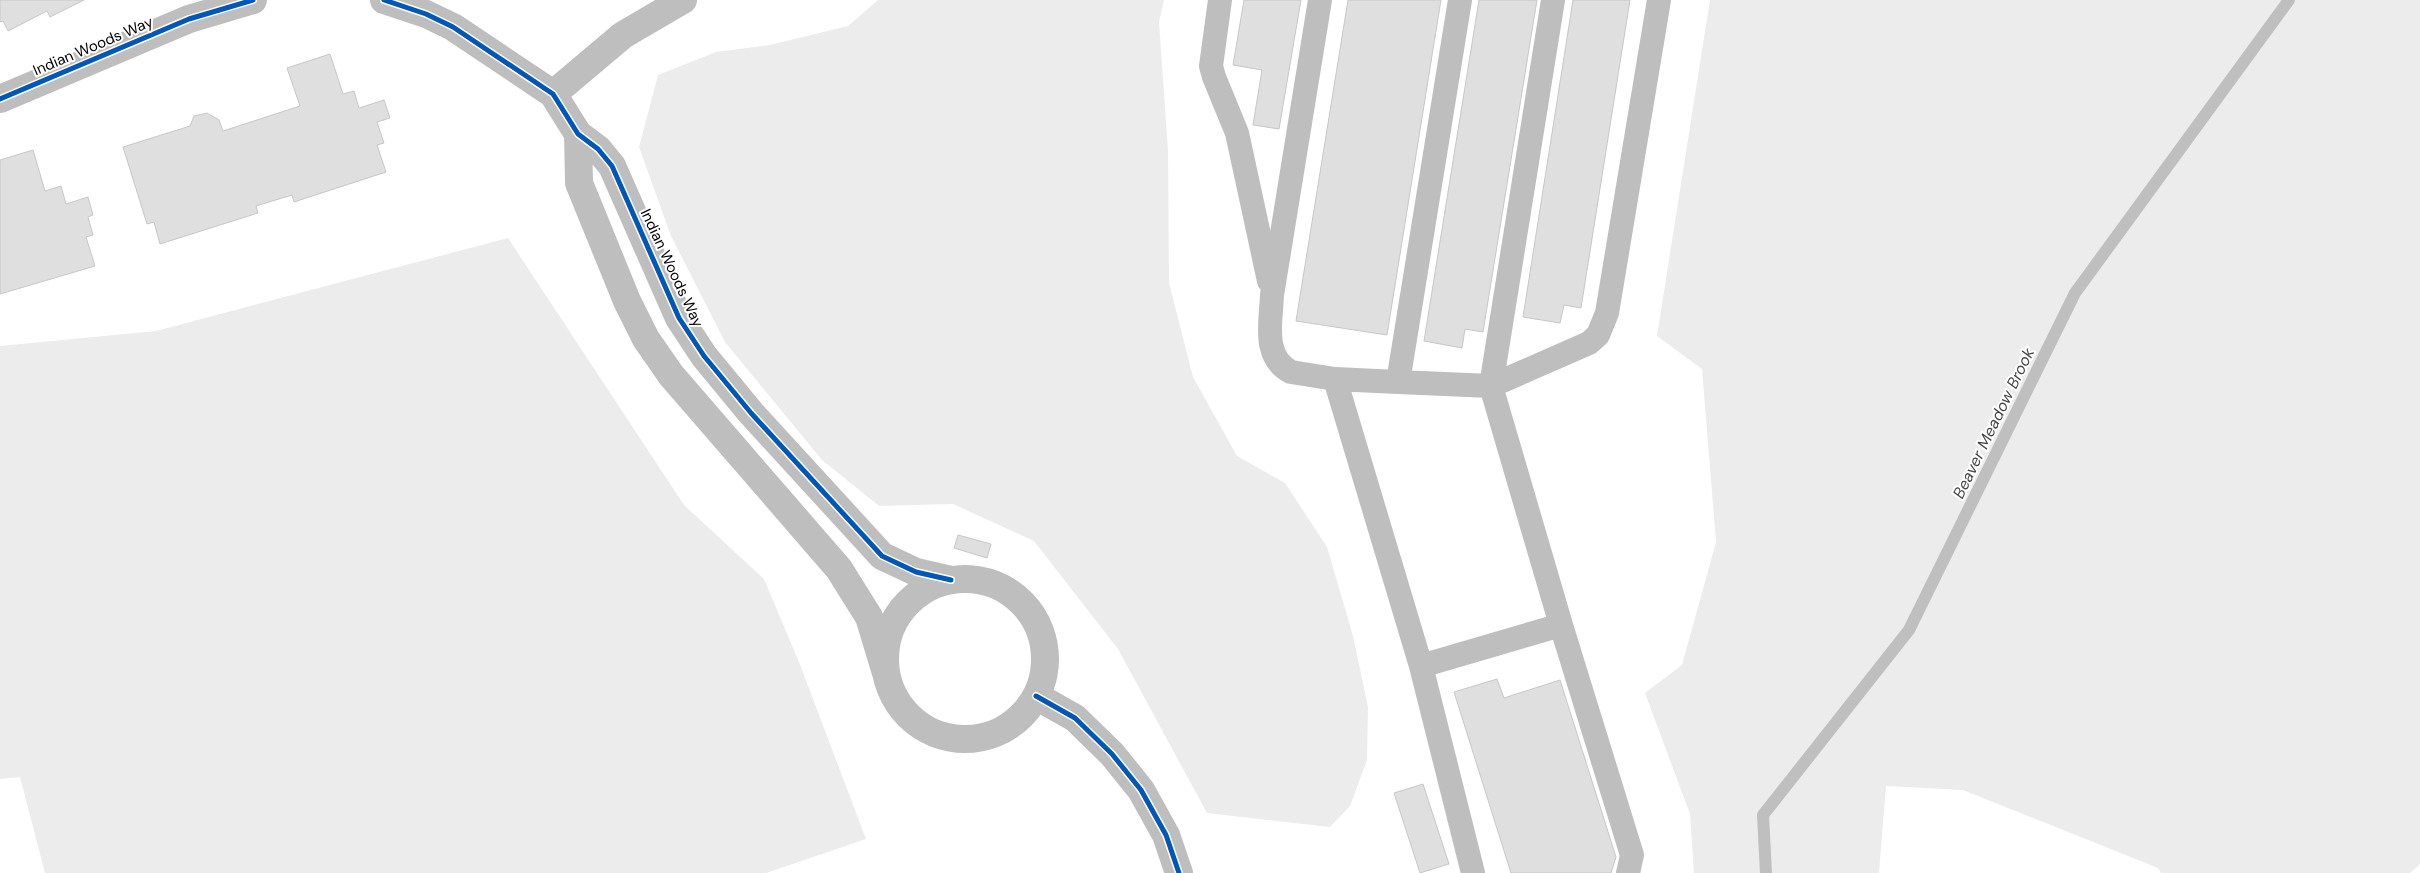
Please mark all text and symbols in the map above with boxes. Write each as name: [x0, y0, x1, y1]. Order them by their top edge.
street label: Indian Woods Way: [30, 11, 157, 80]
street label: Indian Woods Way: [636, 206, 708, 331]
water label: Beaver Meadow Brook: [1948, 344, 2039, 502]

